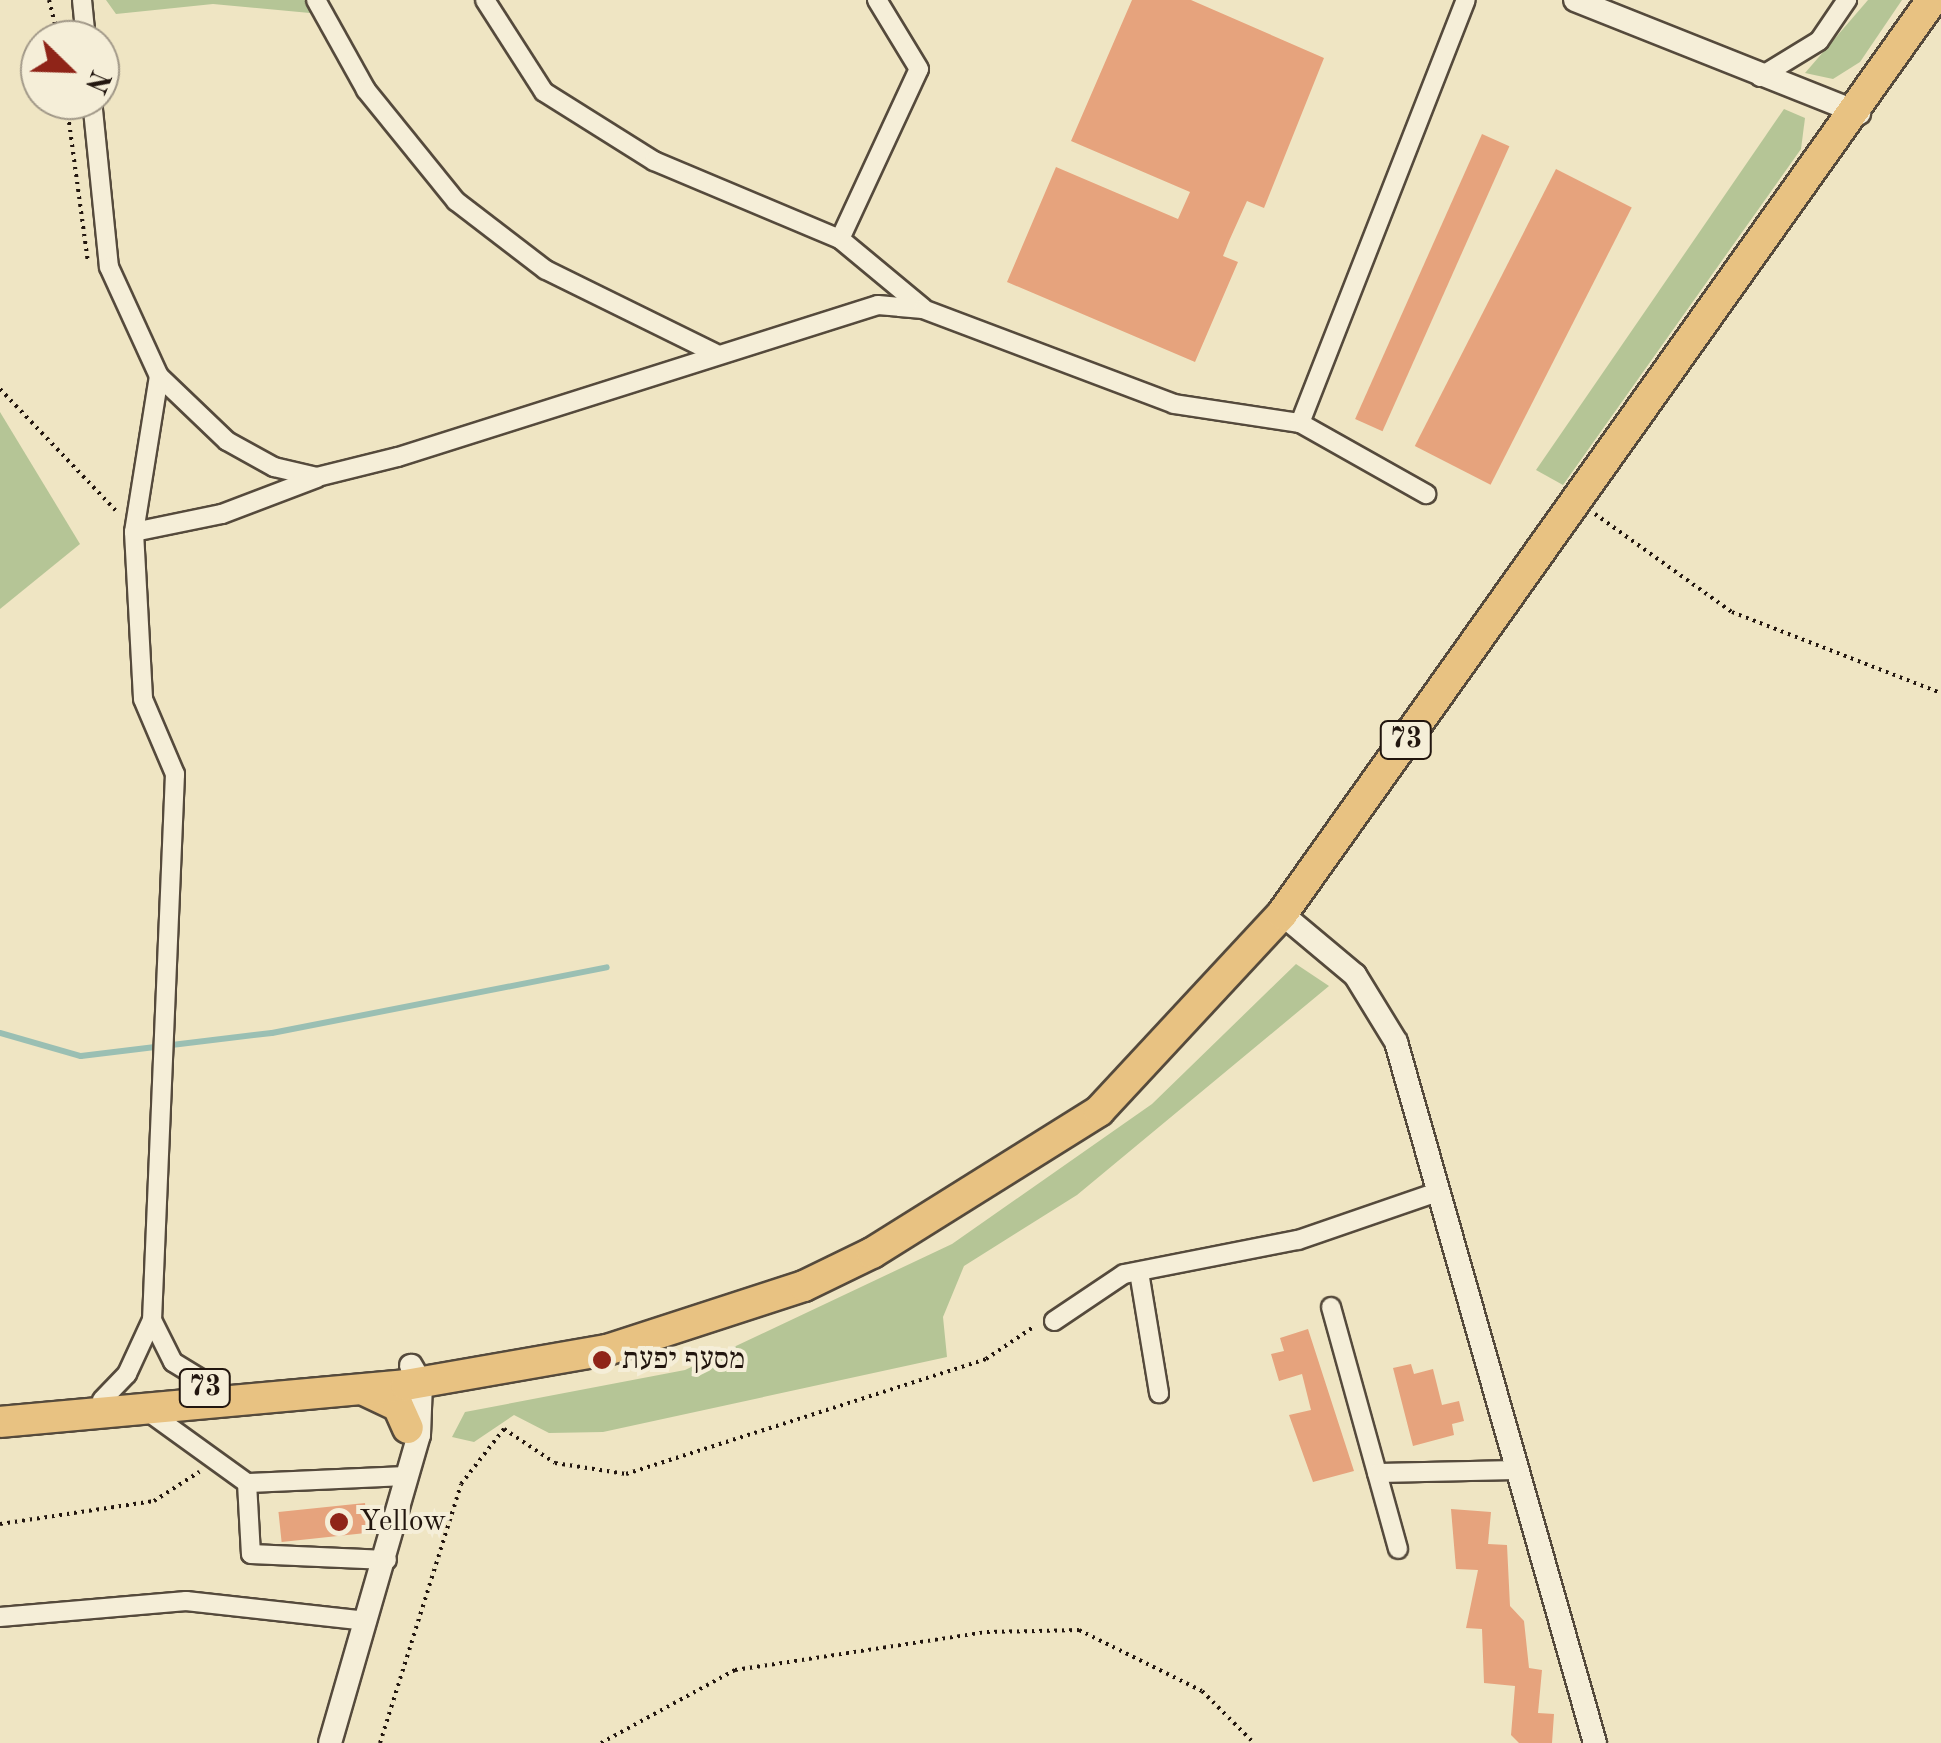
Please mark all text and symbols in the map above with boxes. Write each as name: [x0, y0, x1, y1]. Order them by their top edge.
north arrow: [20, 20, 120, 120]
text: N: [79, 66, 113, 96]
road number: 73: [1378, 717, 1434, 763]
place label: מסעף יפעת: [622, 1342, 745, 1378]
marker: מסעף יפעת: [591, 1349, 613, 1371]
road number: 73: [178, 1365, 232, 1411]
place label: Yellow: [359, 1504, 446, 1540]
marker: Yellow: [328, 1511, 350, 1533]

